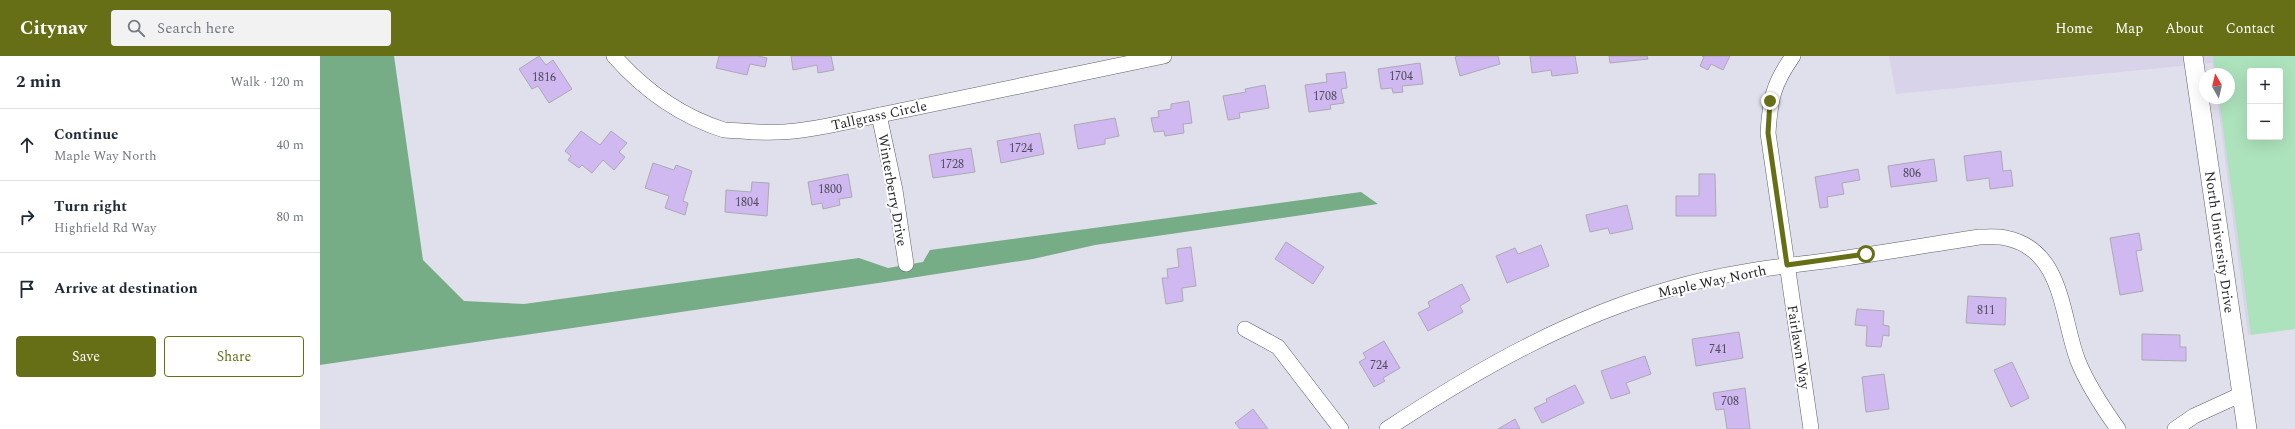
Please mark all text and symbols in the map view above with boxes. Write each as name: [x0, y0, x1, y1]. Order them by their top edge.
search box: [111, 10, 391, 46]
text: Citynav: [20, 14, 87, 43]
icon: search: [125, 17, 147, 39]
text: Search here: [157, 17, 235, 40]
text: Home: [2055, 18, 2093, 39]
text: Map: [2115, 18, 2143, 39]
text: About: [2165, 18, 2204, 39]
text: Contact: [2226, 18, 2275, 39]
house number: 1704: [1389, 67, 1413, 86]
house number: 1816: [532, 68, 556, 87]
north arrow: [2199, 68, 2235, 104]
map controls: [2247, 68, 2283, 140]
button: +: [2247, 68, 2283, 104]
text: 2 min: [16, 69, 61, 95]
text: Walk · 120 m: [230, 72, 304, 92]
house number: 1708: [1313, 87, 1337, 106]
route end: [1761, 92, 1779, 110]
street label: Tallgrass Circle: [829, 95, 929, 136]
button: −: [2247, 104, 2283, 140]
text: Continue: [54, 123, 119, 146]
street label: Winterberry Drive: [872, 132, 913, 248]
icon: ahead: [16, 134, 38, 156]
text: 40 m: [277, 135, 304, 155]
house number: 1724: [1009, 139, 1033, 158]
text: Maple Way North: [54, 146, 157, 166]
house number: 1728: [940, 155, 964, 174]
house number: 806: [1903, 164, 1921, 183]
street label: North University Drive: [2199, 170, 2240, 315]
house number: 1800: [818, 180, 842, 199]
house number: 1804: [735, 193, 759, 212]
text: Turn right: [54, 195, 127, 218]
icon: right: [16, 206, 38, 228]
text: 80 m: [277, 207, 304, 227]
text: Highfield Rd Way: [54, 218, 156, 238]
route start: [1857, 245, 1875, 263]
street label: Maple Way North: [1656, 260, 1768, 303]
text: Arrive at destination: [54, 277, 198, 300]
icon: arrive: [16, 278, 38, 300]
house number: 811: [1977, 301, 1995, 320]
street label: Fairlawn Way: [1781, 303, 1816, 392]
button: Save: [16, 336, 156, 377]
button: Share: [164, 336, 304, 377]
house number: 741: [1709, 340, 1727, 359]
house number: 724: [1370, 356, 1388, 375]
house number: 708: [1721, 392, 1739, 411]

